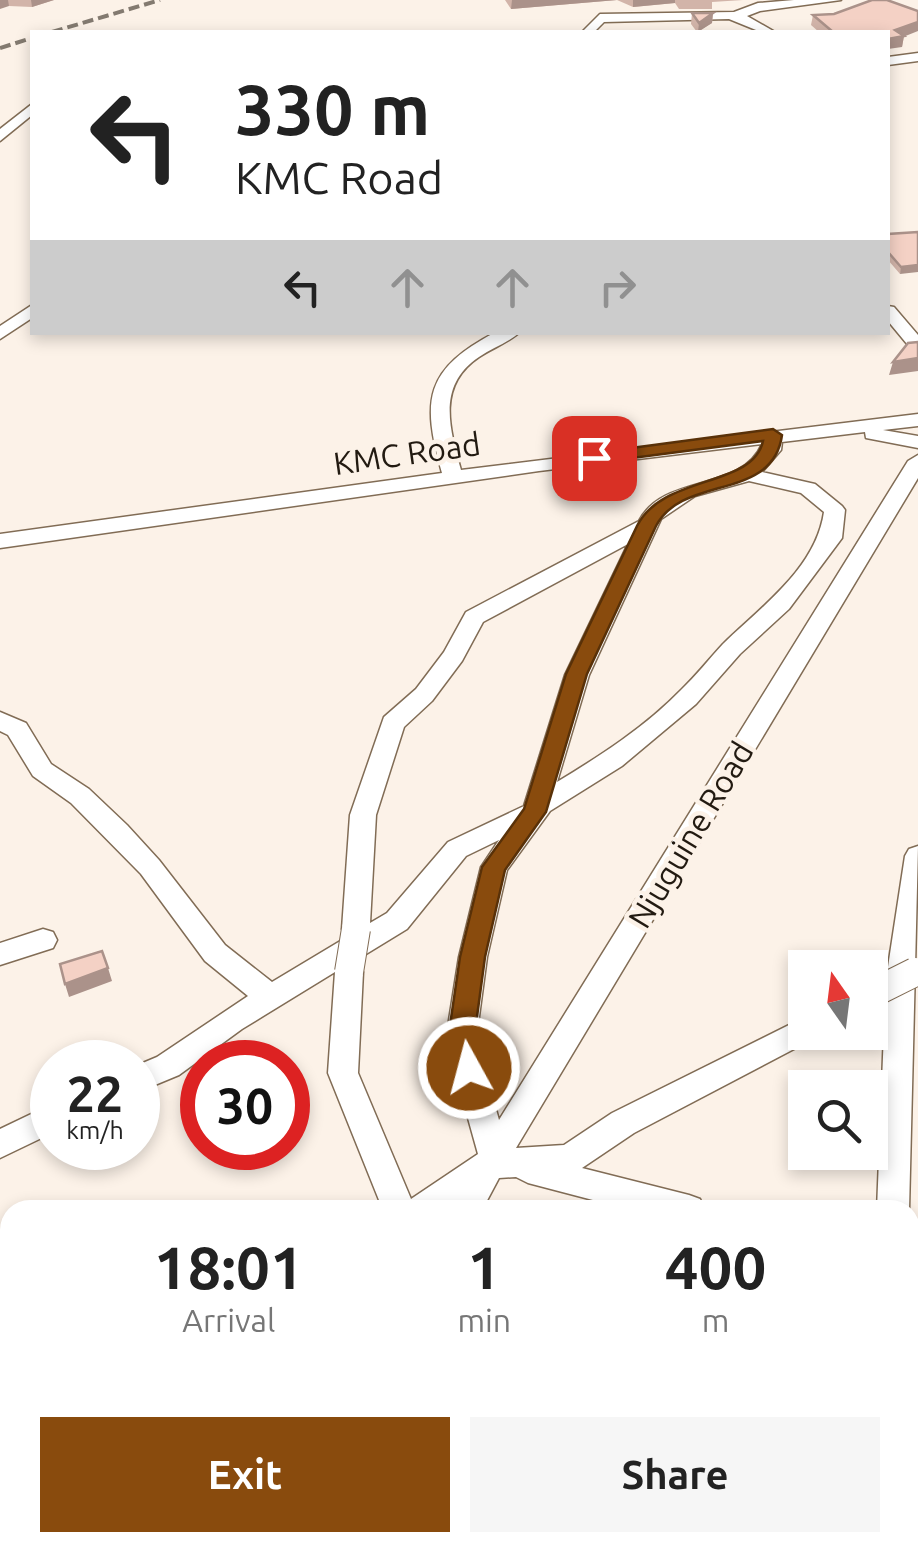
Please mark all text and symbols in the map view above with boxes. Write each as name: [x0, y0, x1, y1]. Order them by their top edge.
icon: left: [70, 70, 200, 200]
text: 330 m: [235, 70, 430, 148]
text: KMC Road: [235, 152, 443, 203]
icon: left: [275, 260, 330, 315]
icon: ahead: [380, 260, 435, 315]
icon: ahead: [485, 260, 540, 315]
icon: right: [590, 260, 645, 315]
pin: [552, 416, 637, 501]
street label: KMC Road: [331, 425, 483, 481]
icon: arrive: [567, 431, 622, 486]
street label: Njuguine Road: [621, 735, 760, 934]
north arrow: [788, 950, 888, 1050]
map controls: [788, 950, 888, 1170]
position arrow: [417, 1016, 521, 1120]
speed limit sign: 30: [180, 1040, 310, 1170]
text: 22: [67, 1065, 123, 1121]
button: search: [788, 1070, 888, 1170]
text: km/h: [66, 1116, 124, 1144]
text: 18:01: [154, 1233, 304, 1300]
text: 1: [467, 1233, 501, 1300]
text: 400: [665, 1233, 766, 1300]
text: Arrival: [182, 1302, 275, 1338]
text: min: [457, 1302, 511, 1338]
text: m: [702, 1302, 729, 1338]
button: Exit: [40, 1417, 450, 1532]
button: Share: [470, 1417, 880, 1532]

